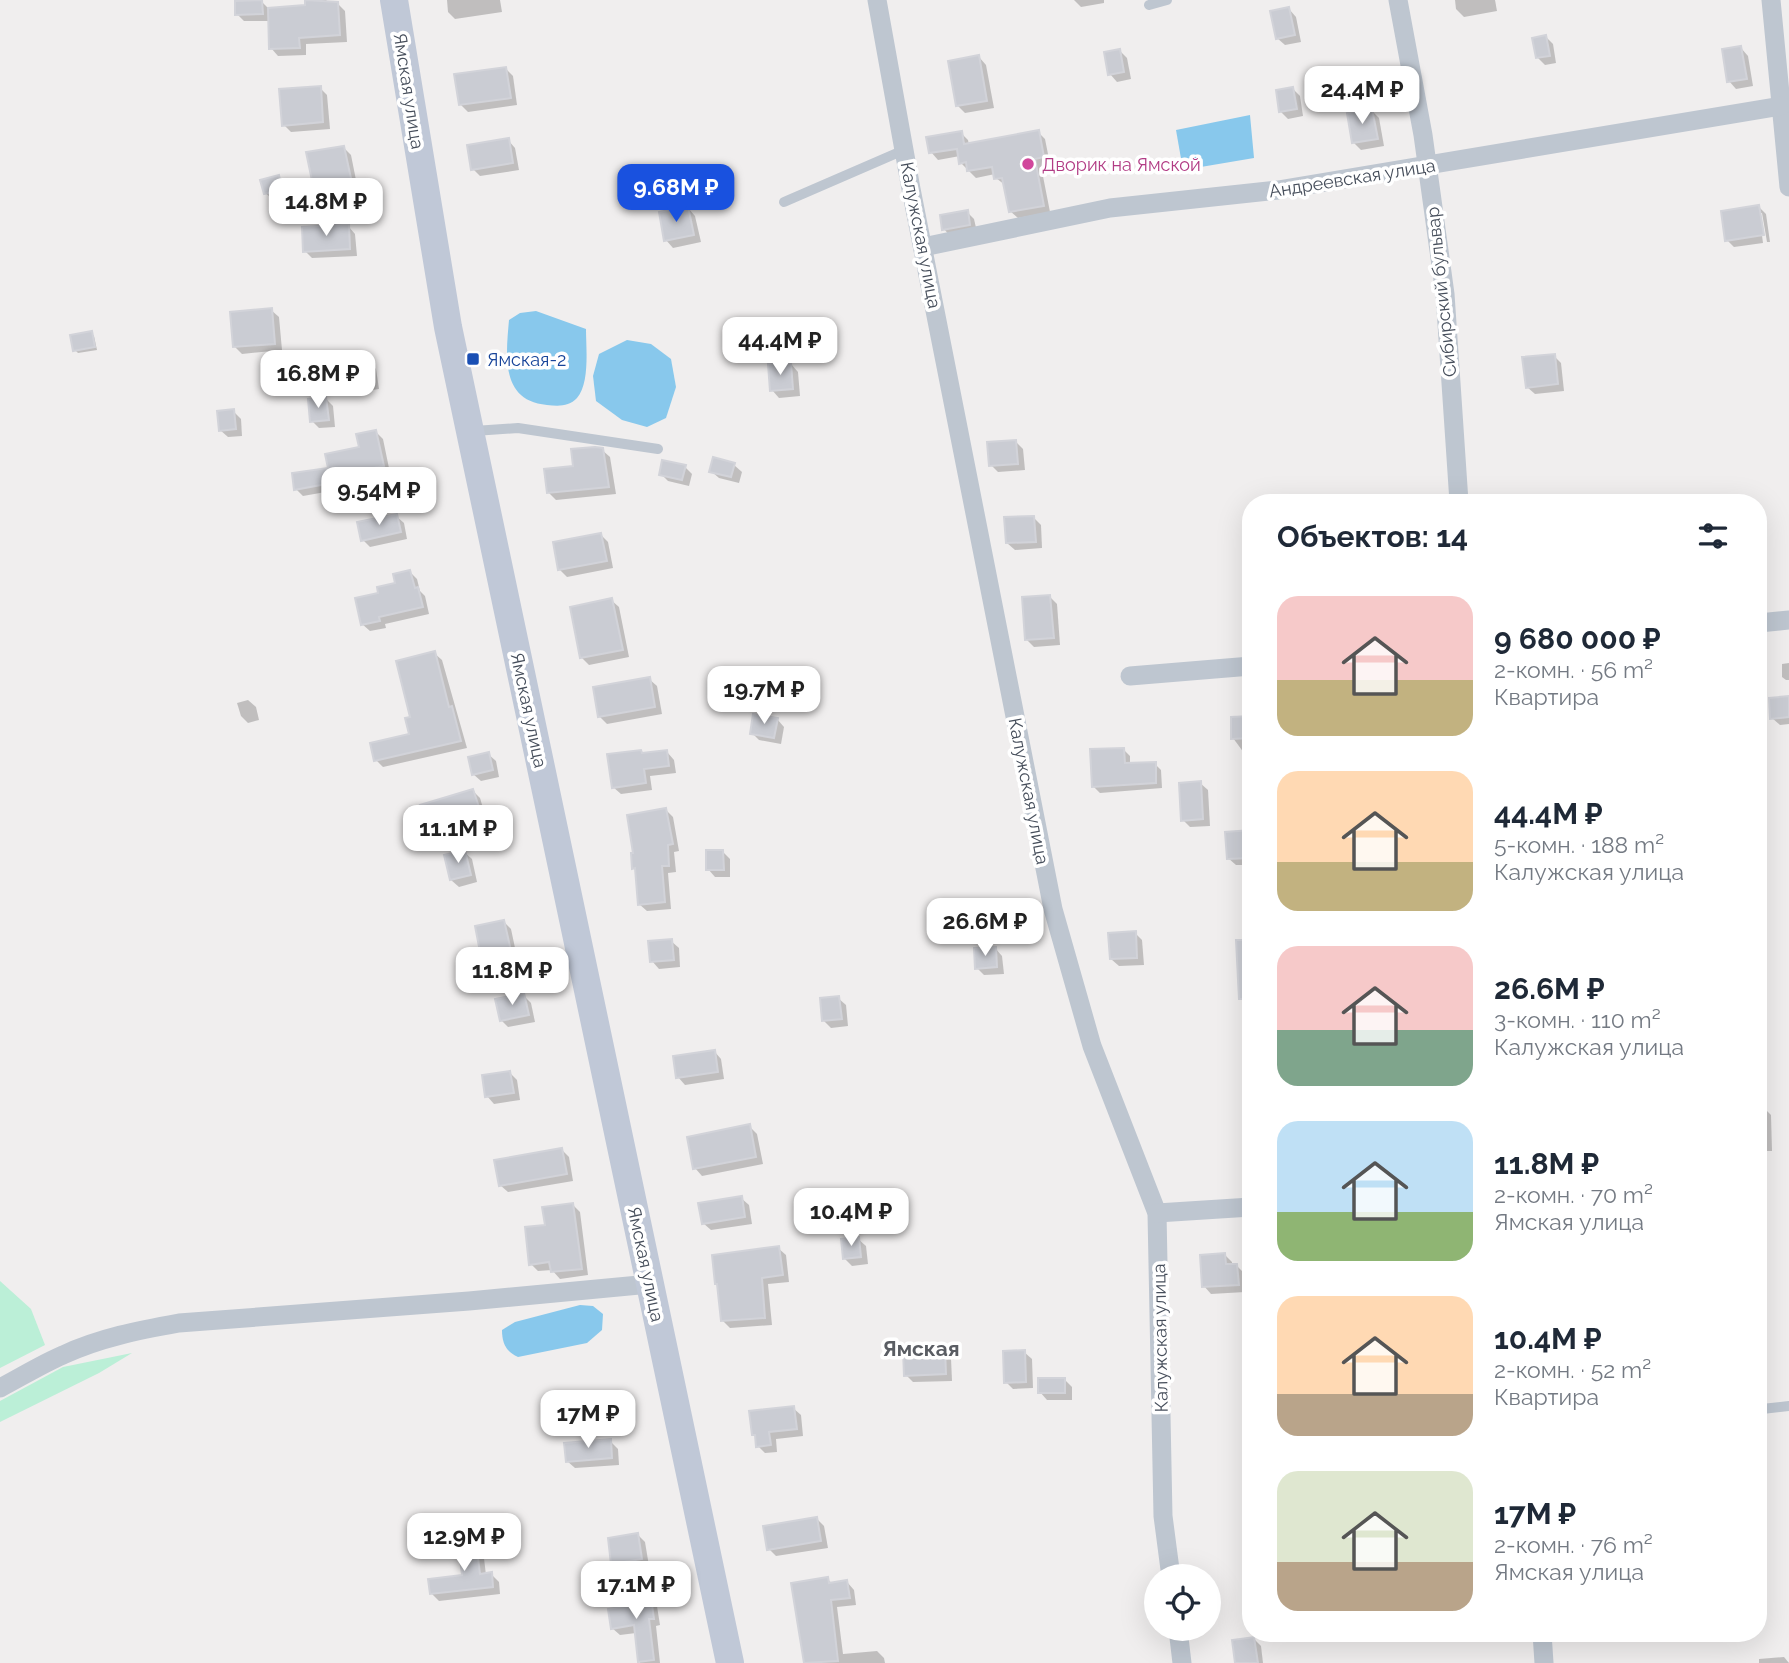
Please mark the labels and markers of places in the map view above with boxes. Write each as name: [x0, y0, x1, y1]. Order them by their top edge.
pin: 24.4M ₽: [1297, 66, 1427, 126]
place label: Дворик на Ямской: [1042, 154, 1201, 175]
marker: Дворик на Ямской: [1020, 156, 1036, 172]
pin: 9.68M ₽: [611, 164, 741, 224]
pin: 14.8M ₽: [261, 178, 391, 238]
pin: 44.4M ₽: [715, 318, 845, 377]
place label: Ямская-2: [487, 349, 566, 370]
pin: 16.8M ₽: [253, 350, 383, 410]
marker: Ямская-2: [465, 351, 481, 367]
pin: 9.54M ₽: [314, 468, 444, 527]
pin: 19.7M ₽: [699, 666, 829, 726]
pin: 11.1M ₽: [393, 806, 523, 865]
pin: 26.6M ₽: [920, 898, 1050, 958]
pin: 11.8M ₽: [447, 948, 577, 1007]
pin: 10.4M ₽: [786, 1188, 916, 1248]
pin: 17M ₽: [539, 1390, 637, 1450]
pin: 12.9M ₽: [399, 1514, 529, 1573]
pin: 17.1M ₽: [571, 1562, 701, 1621]

